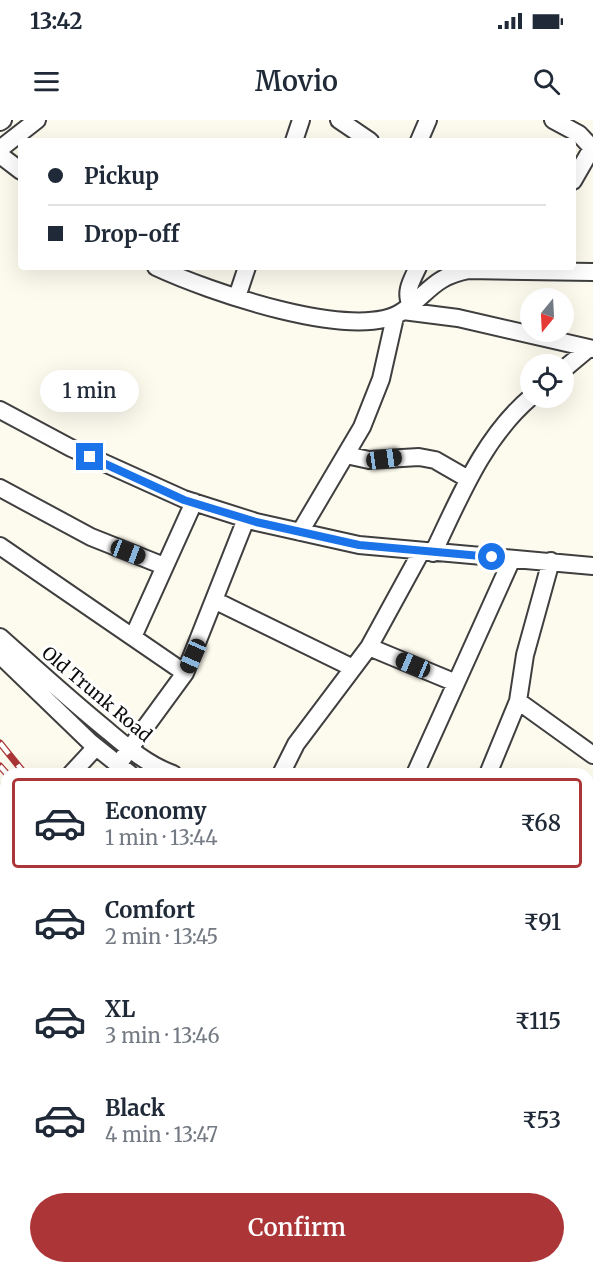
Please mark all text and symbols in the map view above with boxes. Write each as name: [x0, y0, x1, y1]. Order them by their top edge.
text: 13:42: [30, 7, 82, 35]
text: Movio: [255, 64, 338, 98]
icon: menu: [30, 65, 63, 98]
icon: search: [530, 65, 563, 98]
text: Pickup: [84, 162, 159, 190]
text: Drop-off: [84, 220, 179, 248]
north arrow: [520, 288, 574, 342]
map controls: [520, 288, 574, 408]
button: locate: [520, 354, 574, 408]
callout: 1 min: [40, 370, 140, 412]
text: 1 min: [63, 378, 116, 403]
route end: [76, 443, 103, 470]
car: [365, 448, 403, 470]
car: [108, 537, 148, 567]
route start: [478, 543, 505, 570]
car: [177, 636, 209, 676]
street label: Old Trunk Road: [37, 641, 157, 747]
car: [393, 650, 433, 680]
icon: car: [33, 796, 87, 850]
text: Economy: [105, 797, 206, 825]
text: ₹68: [520, 809, 561, 837]
text: 1 min · 13:44: [105, 825, 218, 850]
icon: car: [33, 895, 87, 949]
text: Comfort: [105, 896, 195, 924]
text: ₹91: [524, 908, 561, 936]
text: 2 min · 13:45: [105, 924, 218, 949]
icon: car: [33, 994, 87, 1048]
text: XL: [105, 995, 135, 1023]
text: ₹115: [515, 1007, 561, 1035]
text: 3 min · 13:46: [105, 1023, 220, 1048]
icon: car: [33, 1093, 87, 1147]
text: Black: [105, 1094, 165, 1122]
text: ₹53: [522, 1106, 561, 1134]
text: 4 min · 13:47: [105, 1122, 218, 1147]
button: Confirm: [30, 1193, 564, 1262]

